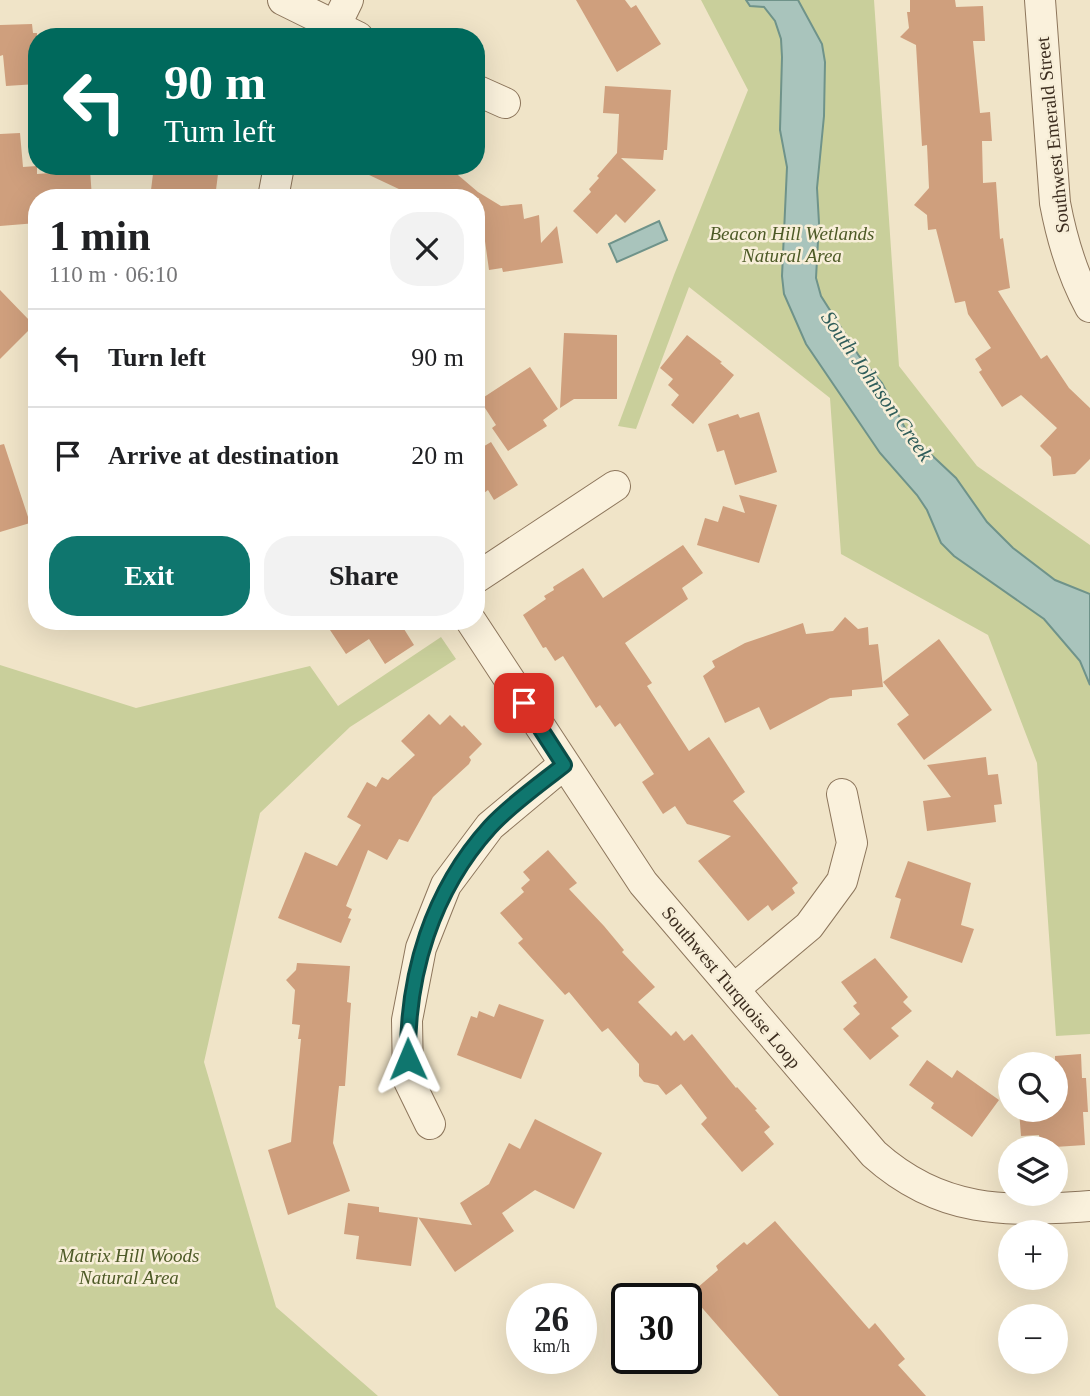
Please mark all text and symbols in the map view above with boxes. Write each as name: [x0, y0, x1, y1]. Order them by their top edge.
street label: Southwest Emerald Street: [1032, 35, 1073, 234]
text: 90 m: [164, 55, 266, 110]
icon: left: [49, 56, 140, 147]
text: Turn left: [164, 113, 276, 149]
button: close: [390, 212, 464, 286]
text: 1 min: [49, 213, 151, 259]
park label: Beacon Hill Wetlands Natural Area: [710, 223, 875, 266]
text: 110 m · 06:10: [49, 262, 178, 287]
water label: South Johnson Creek: [816, 306, 938, 466]
icon: left: [49, 339, 87, 377]
text: Turn left: [108, 343, 206, 372]
text: 90 m: [411, 343, 464, 372]
icon: arrive: [49, 437, 87, 475]
text: Arrive at destination: [108, 441, 339, 470]
text: 20 m: [411, 441, 464, 470]
button: Exit: [49, 536, 250, 616]
button: Share: [264, 536, 464, 616]
pin: [494, 673, 554, 733]
icon: arrive: [505, 684, 543, 722]
street label: Southwest Turquoise Loop: [658, 902, 805, 1073]
position arrow: [371, 1022, 445, 1096]
map controls: [998, 1052, 1068, 1374]
button: search: [998, 1052, 1068, 1122]
button: layers: [998, 1136, 1068, 1206]
button: +: [998, 1220, 1068, 1290]
park label: Matrix Hill Woods Natural Area: [58, 1245, 199, 1288]
speed limit sign: 30: [611, 1283, 702, 1374]
text: 26: [534, 1300, 569, 1339]
button: −: [998, 1304, 1068, 1374]
text: km/h: [533, 1336, 570, 1356]

